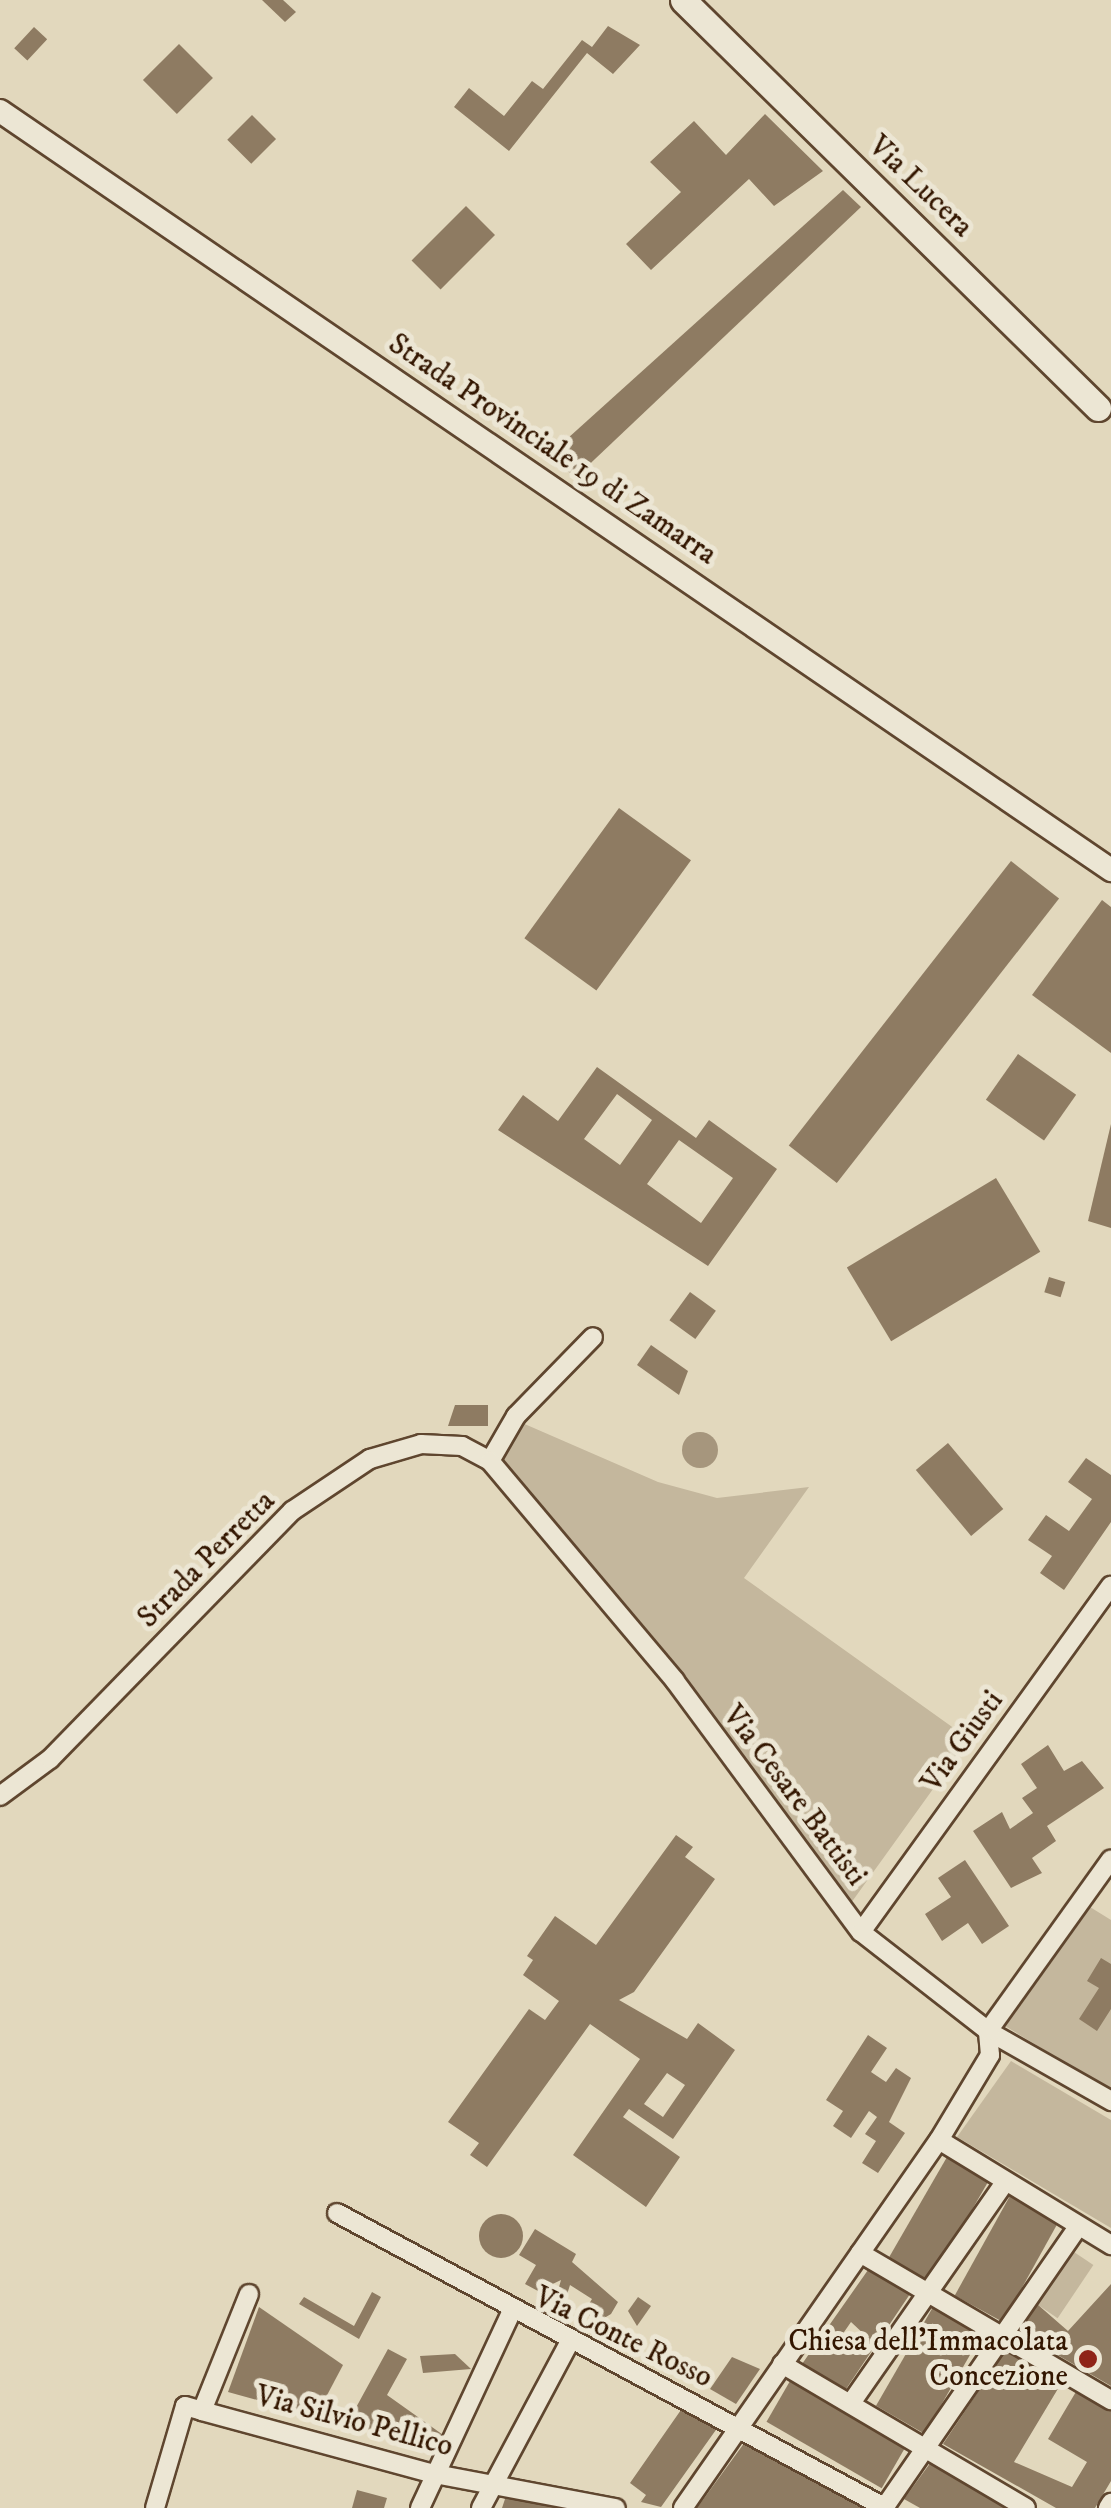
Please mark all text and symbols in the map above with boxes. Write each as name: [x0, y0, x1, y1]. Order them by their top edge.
street label: Via Lucera: [860, 129, 980, 245]
street label: Strada Provinciale 19 di Zamarra: [381, 327, 723, 573]
street label: Strada Perretta: [131, 1484, 283, 1636]
street label: Via Giusti: [914, 1684, 1012, 1800]
street label: Via Cesare Battisti: [714, 1699, 874, 1893]
street label: Via Conte Rosso: [528, 2279, 718, 2397]
place label: Chiesa dell'Immacolata Concezione: [788, 2324, 1068, 2394]
marker: Chiesa dell'Immacolata Concezione: [1077, 2348, 1099, 2370]
street label: Via Silvio Pellico: [252, 2378, 456, 2466]

